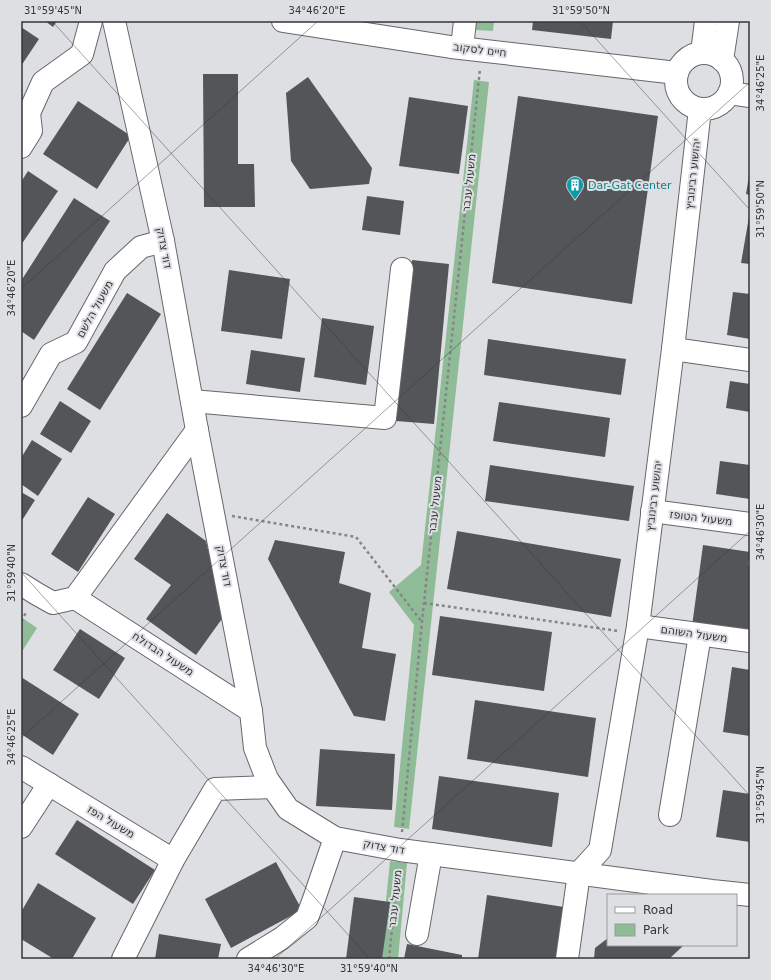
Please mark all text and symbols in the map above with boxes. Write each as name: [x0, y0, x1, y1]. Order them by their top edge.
text: 31°59'45"N: [24, 5, 82, 16]
text: 34°46'20"E: [289, 5, 345, 16]
text: 31°59'50"N: [552, 5, 610, 16]
street label: חיים לסקוב: [453, 40, 507, 60]
text: 34°46'25"E: [755, 55, 766, 111]
street label: יהושוע רבינוביץ: [683, 138, 703, 210]
street label: משעול ענבר: [459, 153, 479, 213]
building icon: Dar-Gat Center: [565, 175, 585, 200]
place label: Dar-Gat Center: [588, 179, 672, 192]
text: 31°59'50"N: [755, 180, 766, 238]
street label: דוד צדוק: [154, 226, 174, 270]
text: 34°46'20"E: [6, 260, 17, 316]
street label: משעול הלשם: [74, 278, 116, 340]
street label: יהושוע רבינוביץ: [643, 460, 665, 532]
street label: משעול ענבר: [425, 475, 445, 535]
text: 34°46'30"E: [755, 504, 766, 560]
street label: משעול הטופז: [669, 508, 733, 528]
text: 31°59'40"N: [6, 544, 17, 602]
street label: דוד צדוק: [214, 544, 234, 588]
street label: משעול השוהם: [660, 623, 728, 645]
street label: משעול הבדולח: [130, 629, 196, 679]
text: 34°46'25"E: [6, 709, 17, 765]
text: 31°59'45"N: [755, 766, 766, 824]
street label: משעול הפז: [85, 803, 137, 841]
street label: דוד צדוק: [362, 837, 406, 857]
street label: משעול ענבר: [385, 869, 405, 929]
legend: [607, 894, 737, 946]
text: Road: [643, 903, 673, 917]
text: Park: [643, 923, 669, 937]
text: 34°46'30"E: [248, 963, 304, 974]
text: 31°59'40"N: [340, 963, 398, 974]

